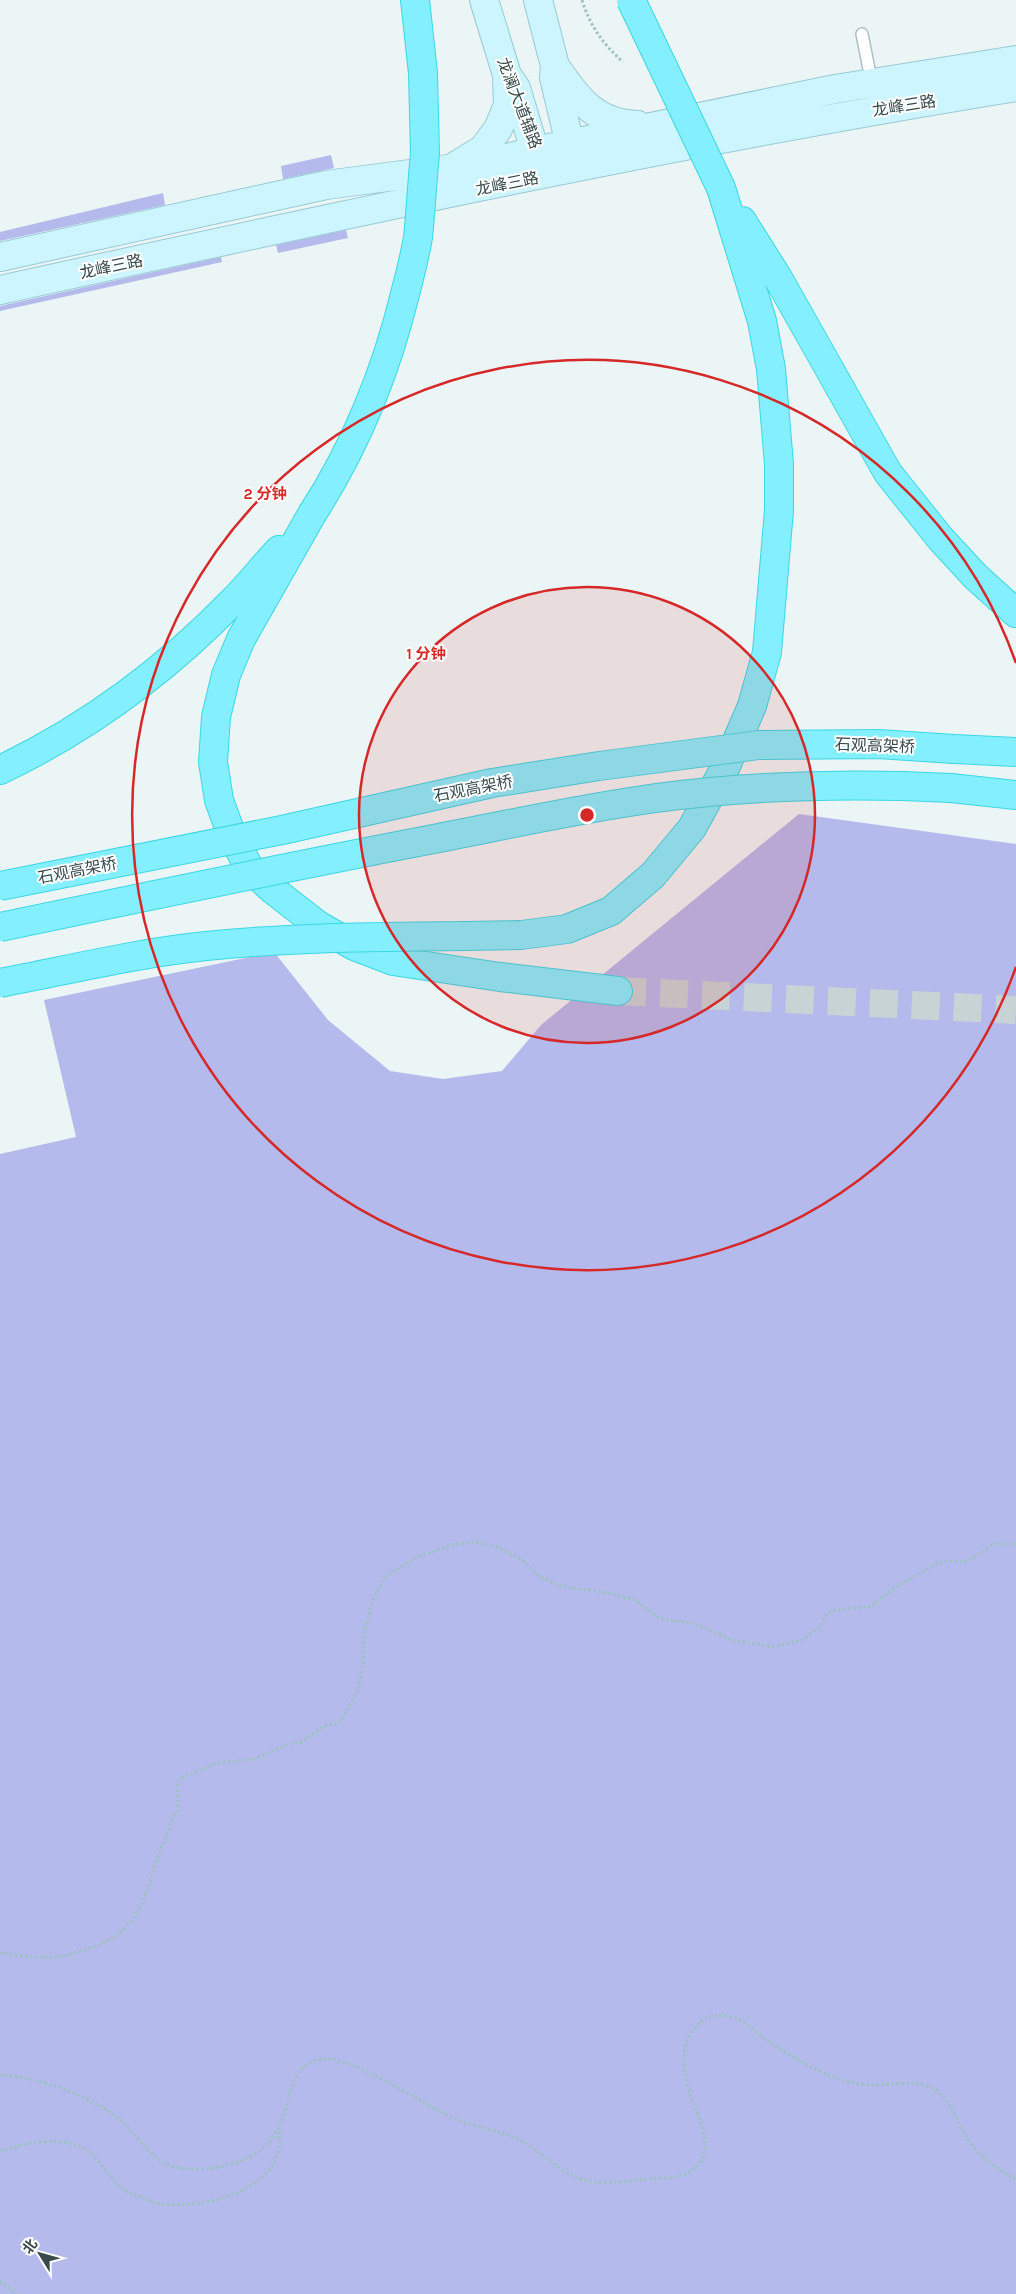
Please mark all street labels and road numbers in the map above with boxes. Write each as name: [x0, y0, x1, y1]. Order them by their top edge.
street label: 龙澜大道辅路: [493, 55, 546, 151]
street label: 龙峰三路: [871, 91, 937, 120]
street label: 龙峰三路: [474, 168, 540, 199]
street label: 龙峰三路: [78, 251, 144, 282]
street label: 石观高架桥: [835, 735, 915, 756]
street label: 石观高架桥: [432, 772, 514, 805]
street label: 石观高架桥: [36, 854, 118, 887]

